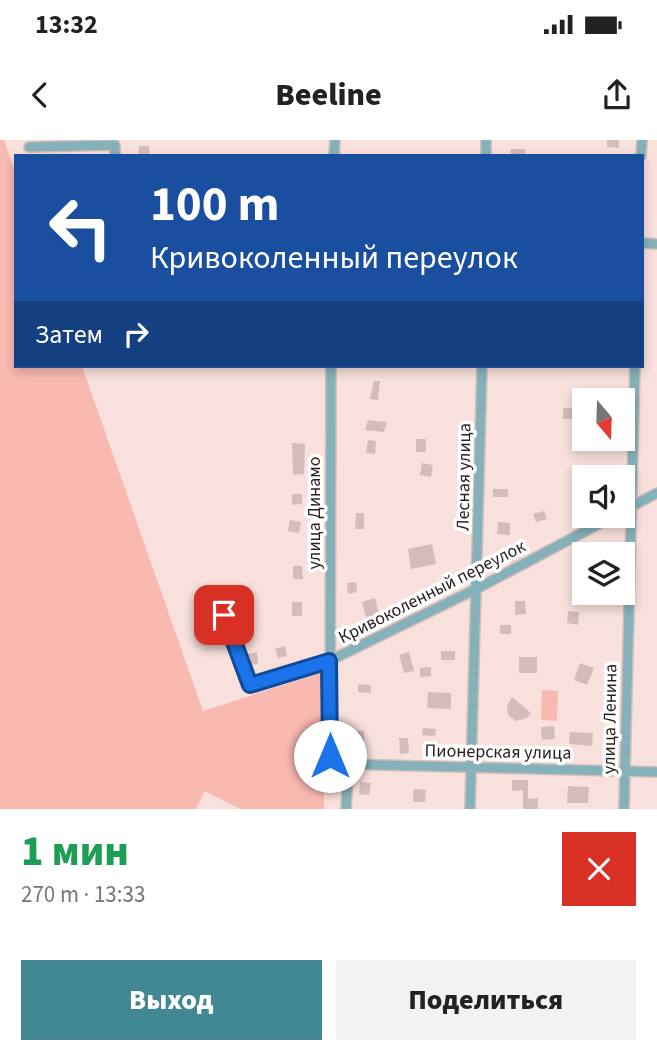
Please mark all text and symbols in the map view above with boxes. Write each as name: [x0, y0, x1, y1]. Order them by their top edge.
text: 13:32: [35, 6, 98, 43]
text: Beeline: [275, 72, 382, 118]
icon: back: [21, 76, 59, 114]
icon: share: [598, 76, 636, 114]
text: 100 m: [150, 170, 279, 240]
icon: left: [35, 182, 126, 273]
text: Кривоколенный переулок: [150, 235, 518, 281]
icon: right: [117, 315, 155, 353]
text: Затем: [35, 316, 103, 353]
north arrow: [572, 388, 635, 452]
map controls: [572, 388, 635, 605]
street label: Лесная улица: [451, 423, 477, 531]
street label: улица Динамо: [302, 457, 327, 569]
button: sound: [572, 465, 635, 528]
street label: Кривоколенный переулок: [334, 534, 530, 650]
button: layers: [572, 542, 635, 605]
pin: [194, 585, 254, 645]
icon: arrive: [205, 596, 243, 634]
street label: улица Ленина: [597, 664, 623, 774]
position arrow: [293, 719, 367, 793]
street label: Пионерская улица: [424, 738, 572, 766]
text: 1 мин: [21, 822, 129, 882]
button: close: [562, 832, 636, 906]
text: 270 m · 13:33: [21, 878, 145, 911]
button: Выход: [21, 960, 322, 1040]
button: Поделиться: [336, 960, 636, 1040]

